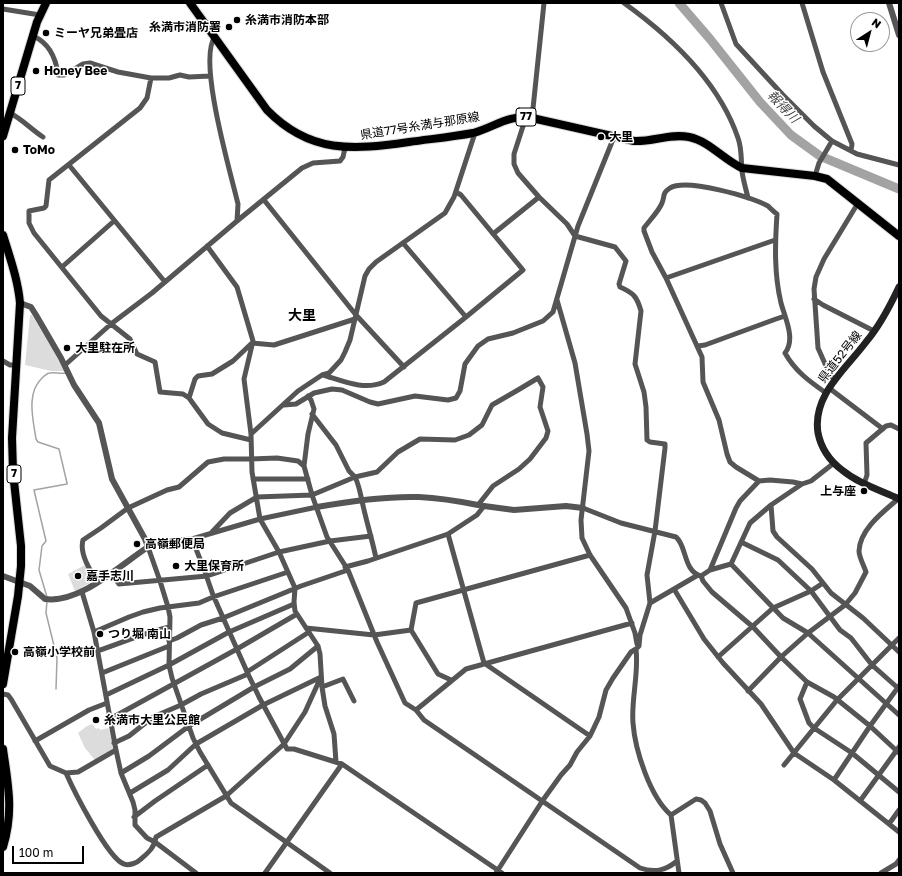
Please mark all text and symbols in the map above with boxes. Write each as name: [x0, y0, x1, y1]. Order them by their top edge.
north arrow: [850, 12, 890, 52]
place label: 糸満市消防本部: [245, 13, 329, 27]
marker: 糸満市消防本部: [232, 15, 242, 25]
text: N: [870, 15, 884, 30]
place label: 糸満市消防署: [149, 20, 221, 34]
marker: 糸満市消防署: [224, 22, 234, 32]
place label: ミーヤ兄弟畳店: [54, 26, 138, 40]
marker: ミーヤ兄弟畳店: [41, 28, 51, 38]
place label: Honey Bee: [44, 64, 107, 78]
marker: Honey Bee: [31, 66, 41, 76]
road number: 7: [11, 77, 25, 95]
water label: 報得川: [764, 88, 802, 126]
road number: 77: [516, 108, 536, 126]
street label: 県道77号糸満与那原線: [359, 109, 481, 143]
place label: 大里: [609, 130, 633, 144]
marker: 大里: [596, 132, 606, 142]
place label: ToMo: [23, 143, 55, 157]
marker: ToMo: [10, 145, 20, 155]
district label: 大里: [288, 308, 316, 324]
street label: 県道52号線: [815, 328, 865, 386]
place label: 大里駐在所: [75, 341, 135, 355]
marker: 大里駐在所: [62, 343, 72, 353]
road number: 7: [7, 465, 21, 483]
place label: 上与座: [820, 484, 856, 498]
marker: 上与座: [859, 486, 869, 496]
place label: 高嶺郵便局: [145, 537, 205, 551]
marker: 高嶺郵便局: [132, 539, 142, 549]
place label: 大里保育所: [184, 559, 244, 573]
marker: 大里保育所: [171, 561, 181, 571]
place label: 嘉手志川: [86, 569, 134, 583]
marker: 嘉手志川: [73, 571, 83, 581]
place label: つり堀 南山: [108, 627, 171, 641]
marker: つり堀 南山: [95, 629, 105, 639]
place label: 高嶺小学校前: [23, 645, 95, 659]
marker: 高嶺小学校前: [10, 647, 20, 657]
place label: 糸満市大里公民館: [104, 713, 200, 727]
marker: 糸満市大里公民館: [91, 715, 101, 725]
scale bar: [14, 838, 86, 864]
text: 100 m: [19, 845, 53, 860]

